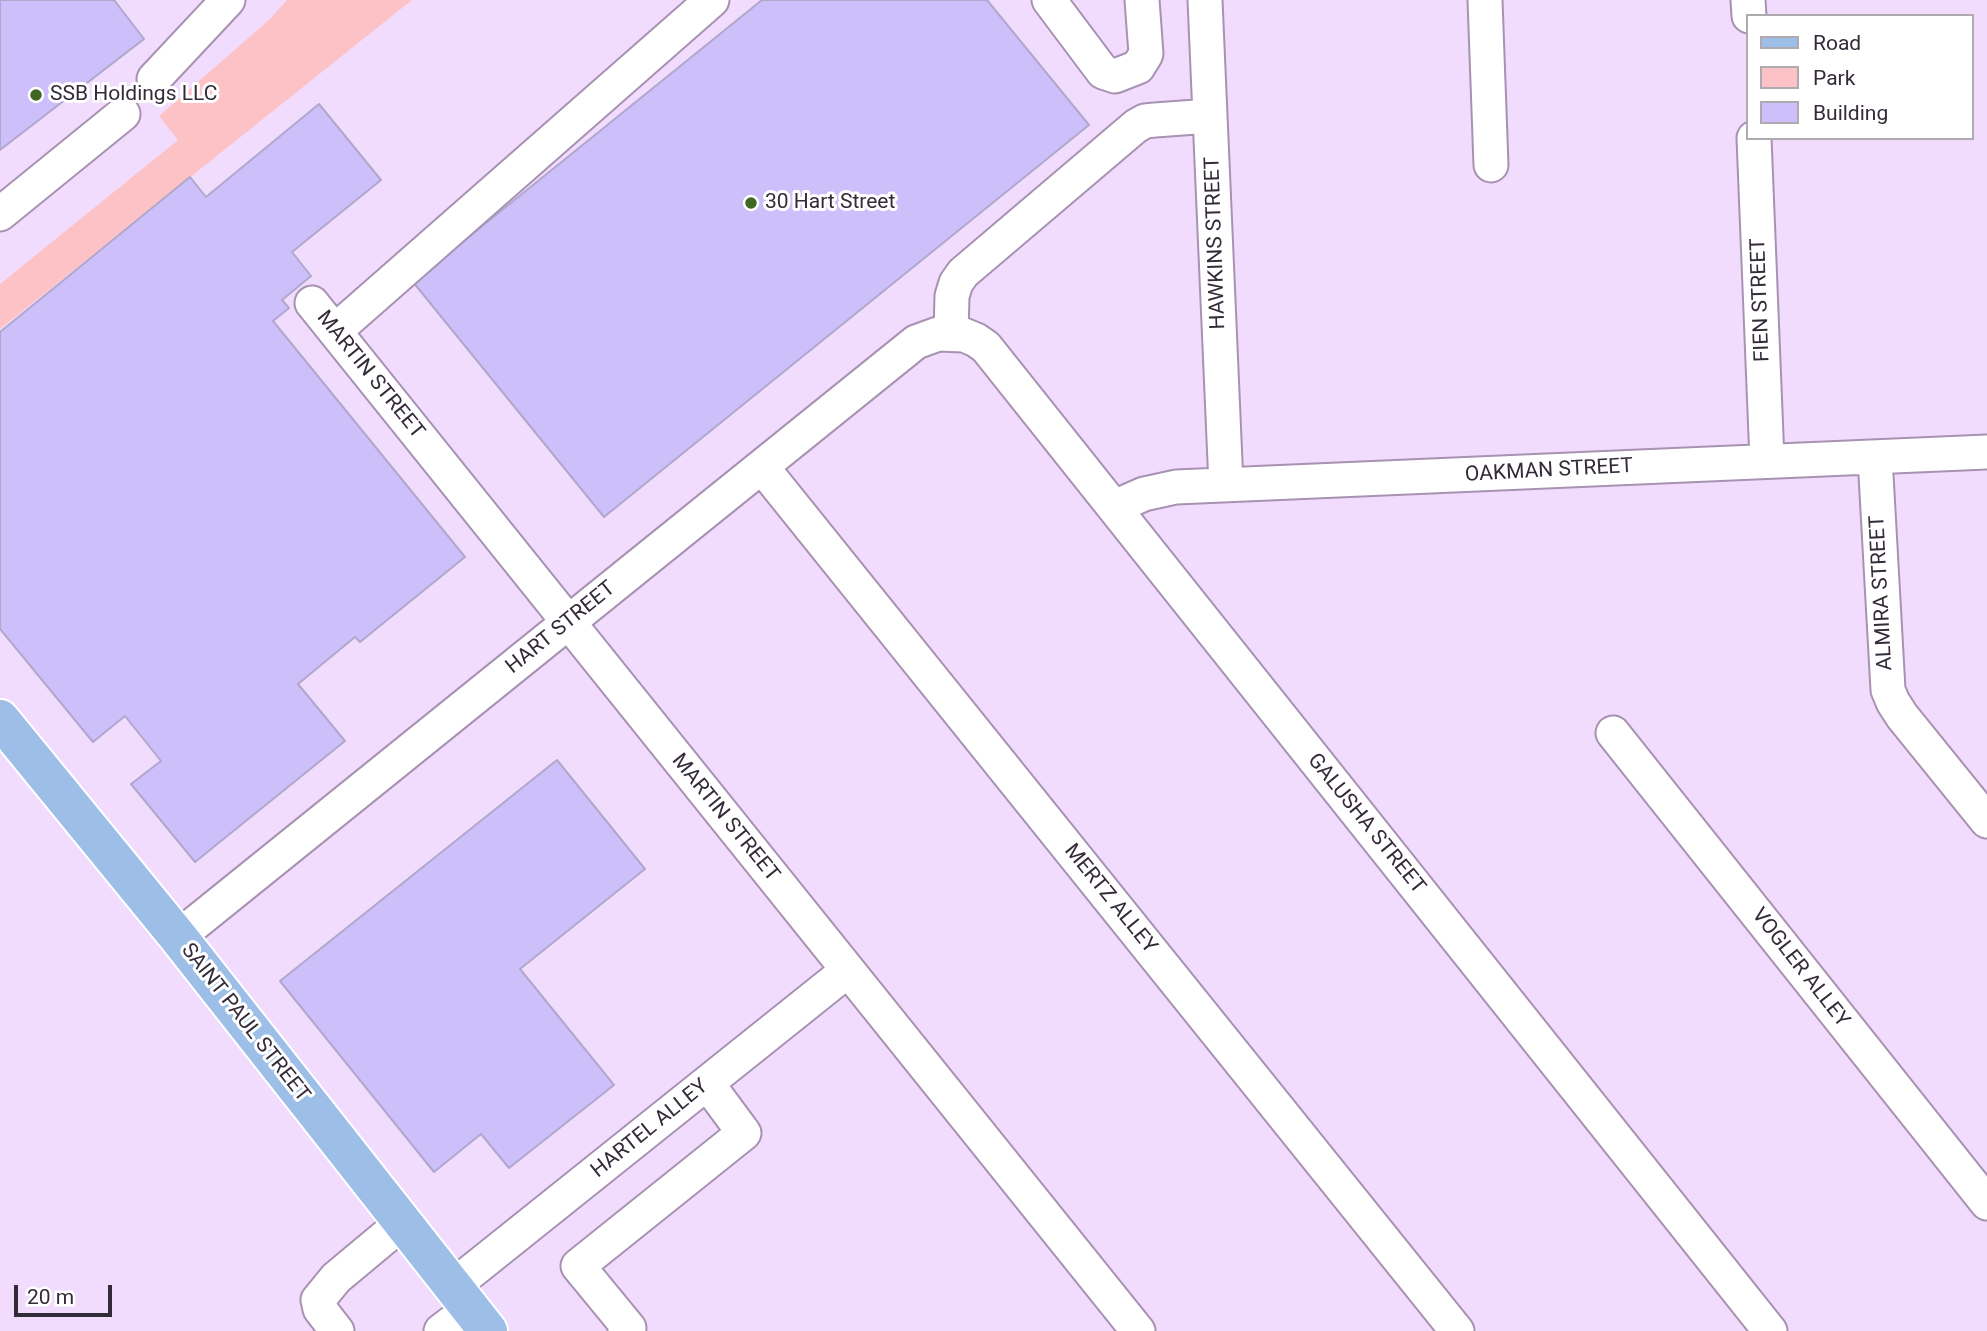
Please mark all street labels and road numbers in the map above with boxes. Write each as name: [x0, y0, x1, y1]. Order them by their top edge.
street label: HAWKINS STREET: [1200, 156, 1232, 330]
street label: FIEN STREET: [1746, 238, 1776, 362]
street label: MARTIN STREET: [311, 306, 429, 444]
street label: OAKMAN STREET: [1464, 454, 1634, 488]
street label: ALMIRA STREET: [1865, 515, 1899, 671]
street label: HART STREET: [501, 576, 621, 680]
street label: MARTIN STREET: [666, 749, 784, 887]
street label: GALUSHA STREET: [1302, 749, 1430, 899]
street label: MERTZ ALLEY: [1058, 839, 1162, 959]
street label: VOGLER ALLEY: [1746, 903, 1854, 1033]
street label: SAINT PAUL STREET: [175, 939, 315, 1107]
street label: HARTEL ALLEY: [587, 1074, 713, 1184]

